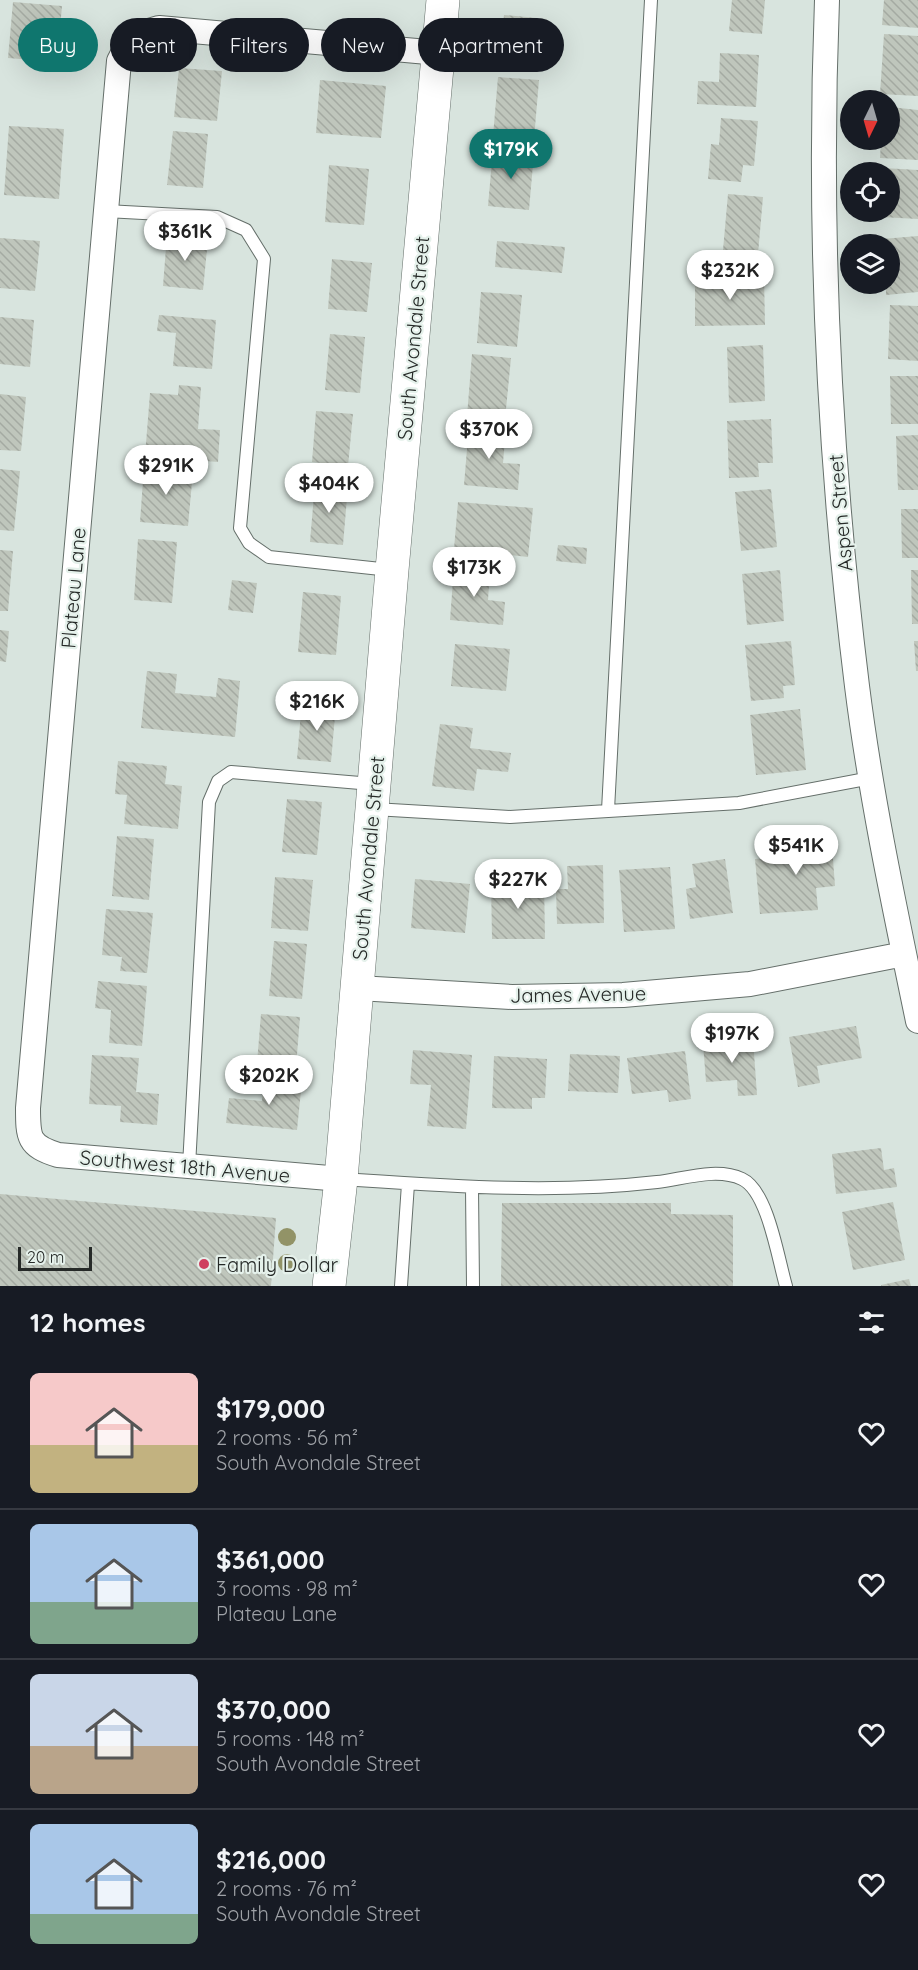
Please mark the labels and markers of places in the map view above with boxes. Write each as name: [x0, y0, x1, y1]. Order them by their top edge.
pin: $179K: [469, 129, 553, 180]
pin: $361K: [143, 211, 227, 262]
pin: $232K: [688, 250, 772, 301]
pin: $370K: [447, 409, 531, 460]
pin: $291K: [124, 445, 208, 496]
pin: $404K: [287, 463, 371, 514]
pin: $173K: [432, 547, 516, 598]
pin: $216K: [275, 681, 359, 732]
pin: $541K: [754, 825, 838, 876]
pin: $227K: [476, 859, 560, 910]
pin: $197K: [690, 1013, 774, 1064]
pin: $202K: [227, 1055, 311, 1106]
place label: Family Dollar: [216, 1252, 339, 1277]
marker: Family Dollar: [197, 1257, 211, 1271]

